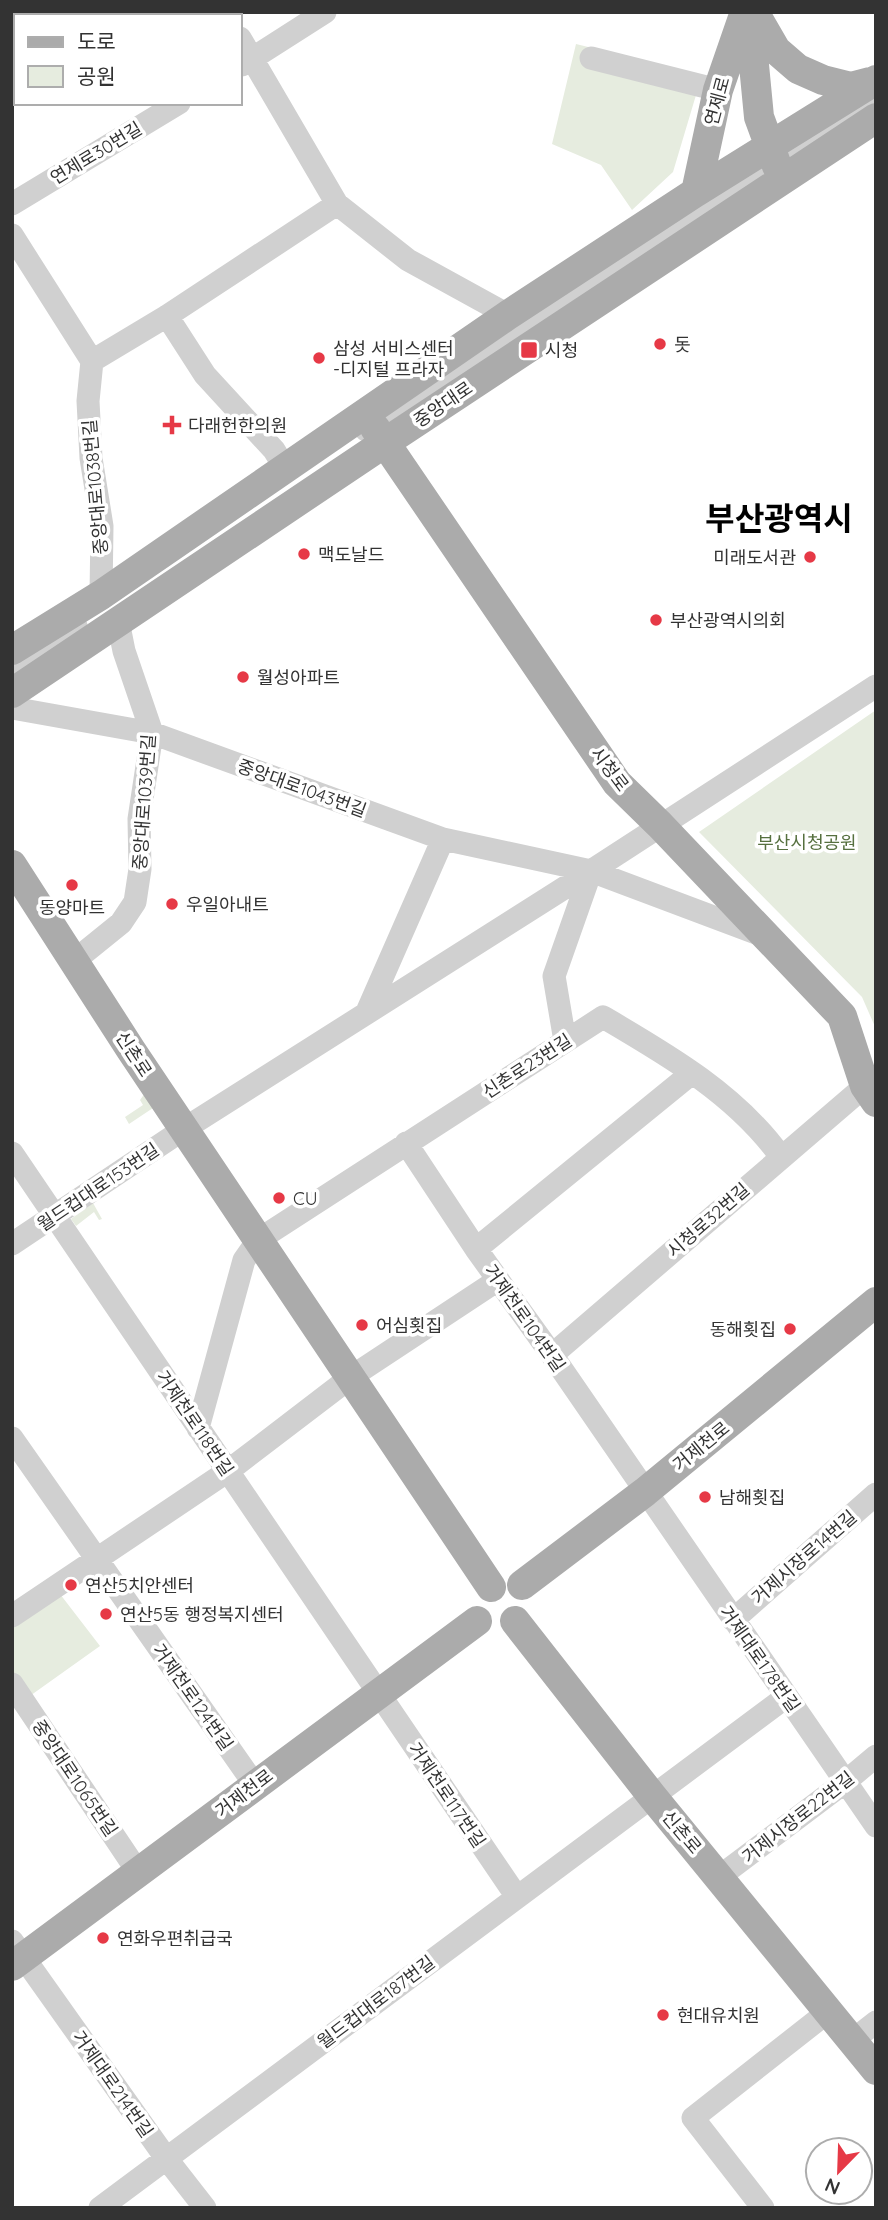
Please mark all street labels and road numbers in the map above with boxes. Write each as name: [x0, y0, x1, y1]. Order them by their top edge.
street label: 연제로: [699, 74, 735, 128]
street label: 연제로30번길: [46, 117, 146, 189]
street label: 중앙대로: [409, 376, 477, 432]
street label: 중앙대로1038번길: [78, 418, 112, 556]
street label: 중앙대로1039번길: [128, 733, 160, 871]
street label: 시청로: [586, 742, 634, 796]
street label: 중앙대로1043번길: [234, 754, 370, 822]
street label: 신촌로: [111, 1027, 157, 1081]
street label: 신촌로23번길: [478, 1029, 576, 1103]
street label: 월드컵대로153번길: [33, 1138, 163, 1236]
street label: 시청로32번길: [662, 1178, 754, 1262]
street label: 거제천로104번길: [479, 1260, 571, 1376]
street label: 거제천로118번길: [151, 1366, 239, 1480]
street label: 거제천로: [668, 1416, 734, 1476]
street label: 거제시장로14번길: [747, 1505, 861, 1609]
street label: 거제대로178번길: [715, 1601, 805, 1717]
street label: 거제천로124번길: [148, 1639, 238, 1755]
street label: 중앙대로1065번길: [27, 1715, 123, 1841]
street label: 거제천로117번길: [403, 1738, 491, 1852]
street label: 거제천로: [211, 1764, 277, 1822]
street label: 거제시장로22번길: [737, 1766, 859, 1868]
street label: 신촌로: [657, 1806, 707, 1858]
street label: 월드컵대로187번길: [313, 1950, 439, 2054]
street label: 거제대로214번길: [68, 2026, 158, 2142]

